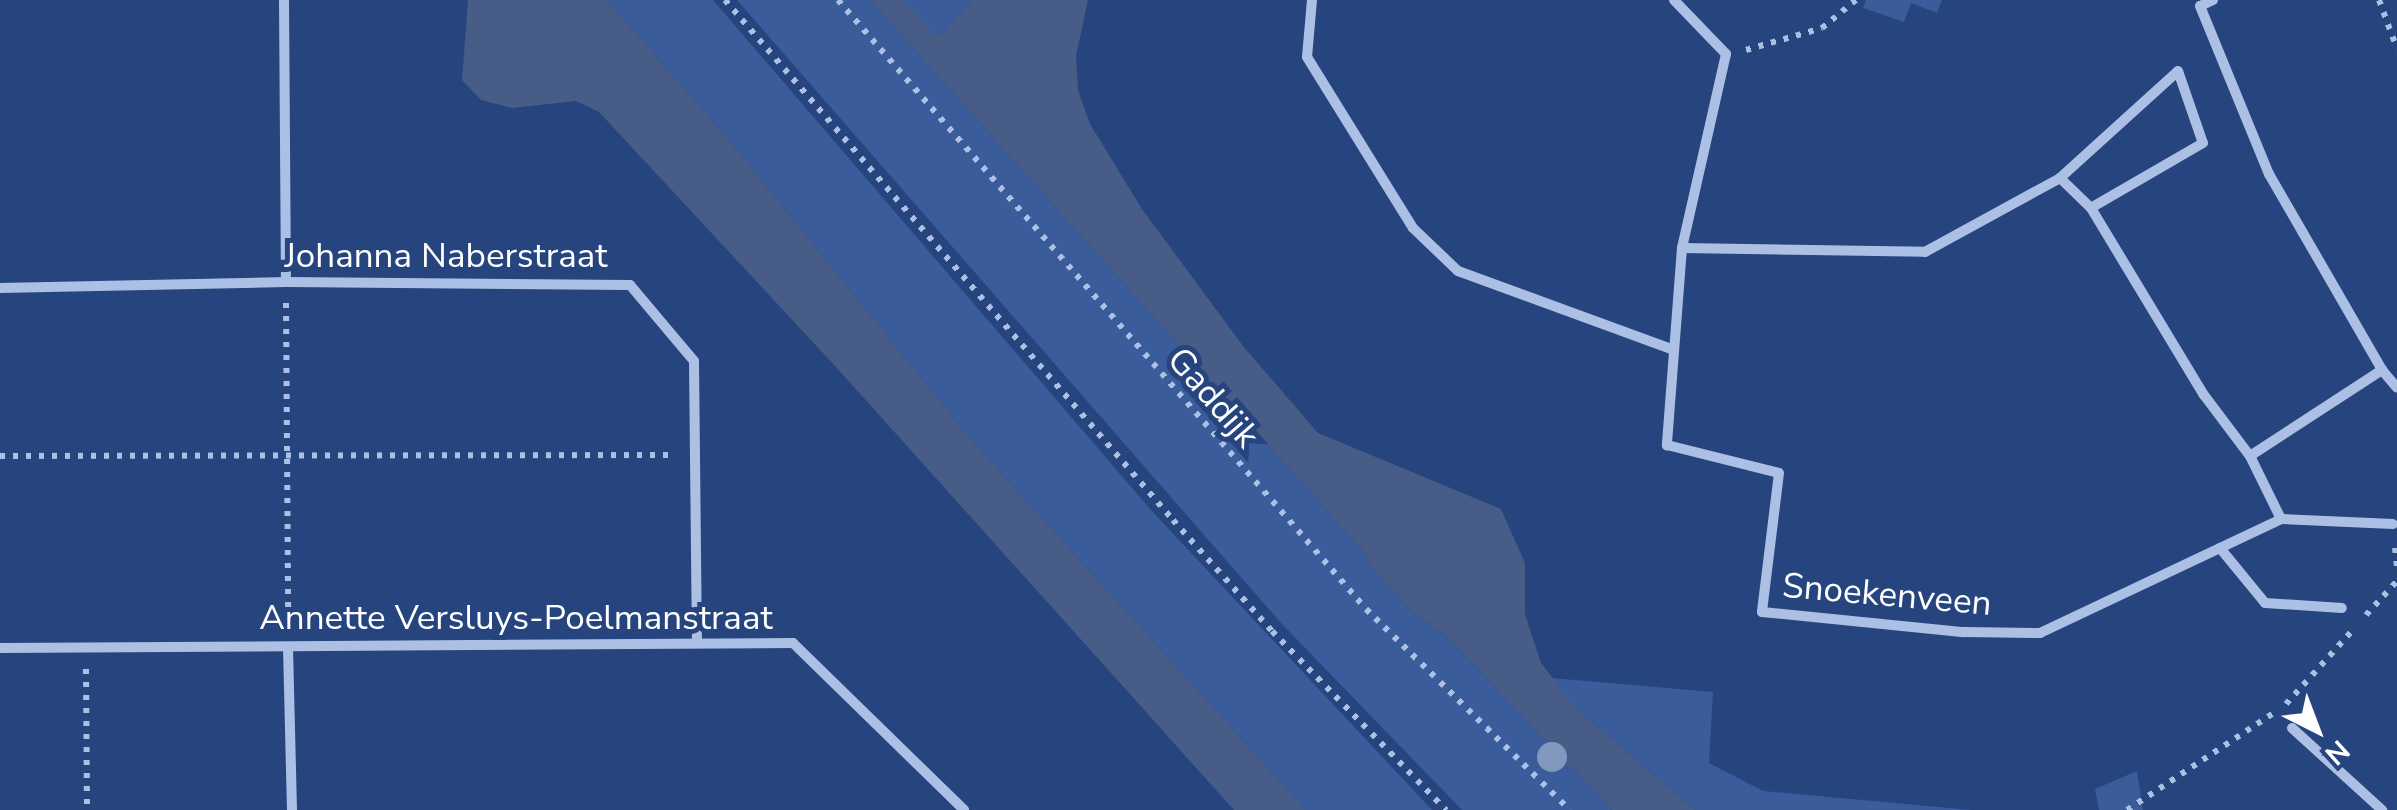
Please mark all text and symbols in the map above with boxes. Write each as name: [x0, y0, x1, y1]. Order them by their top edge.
street label: Johanna Naberstraat: [285, 235, 607, 277]
street label: Gaddijk: [1158, 339, 1268, 457]
street label: Snoekenveen: [1781, 565, 1993, 625]
street label: Annette Versluys-Poelmanstraat: [259, 597, 773, 639]
north arrow: [2267, 680, 2367, 780]
text: N: [2317, 731, 2358, 773]

